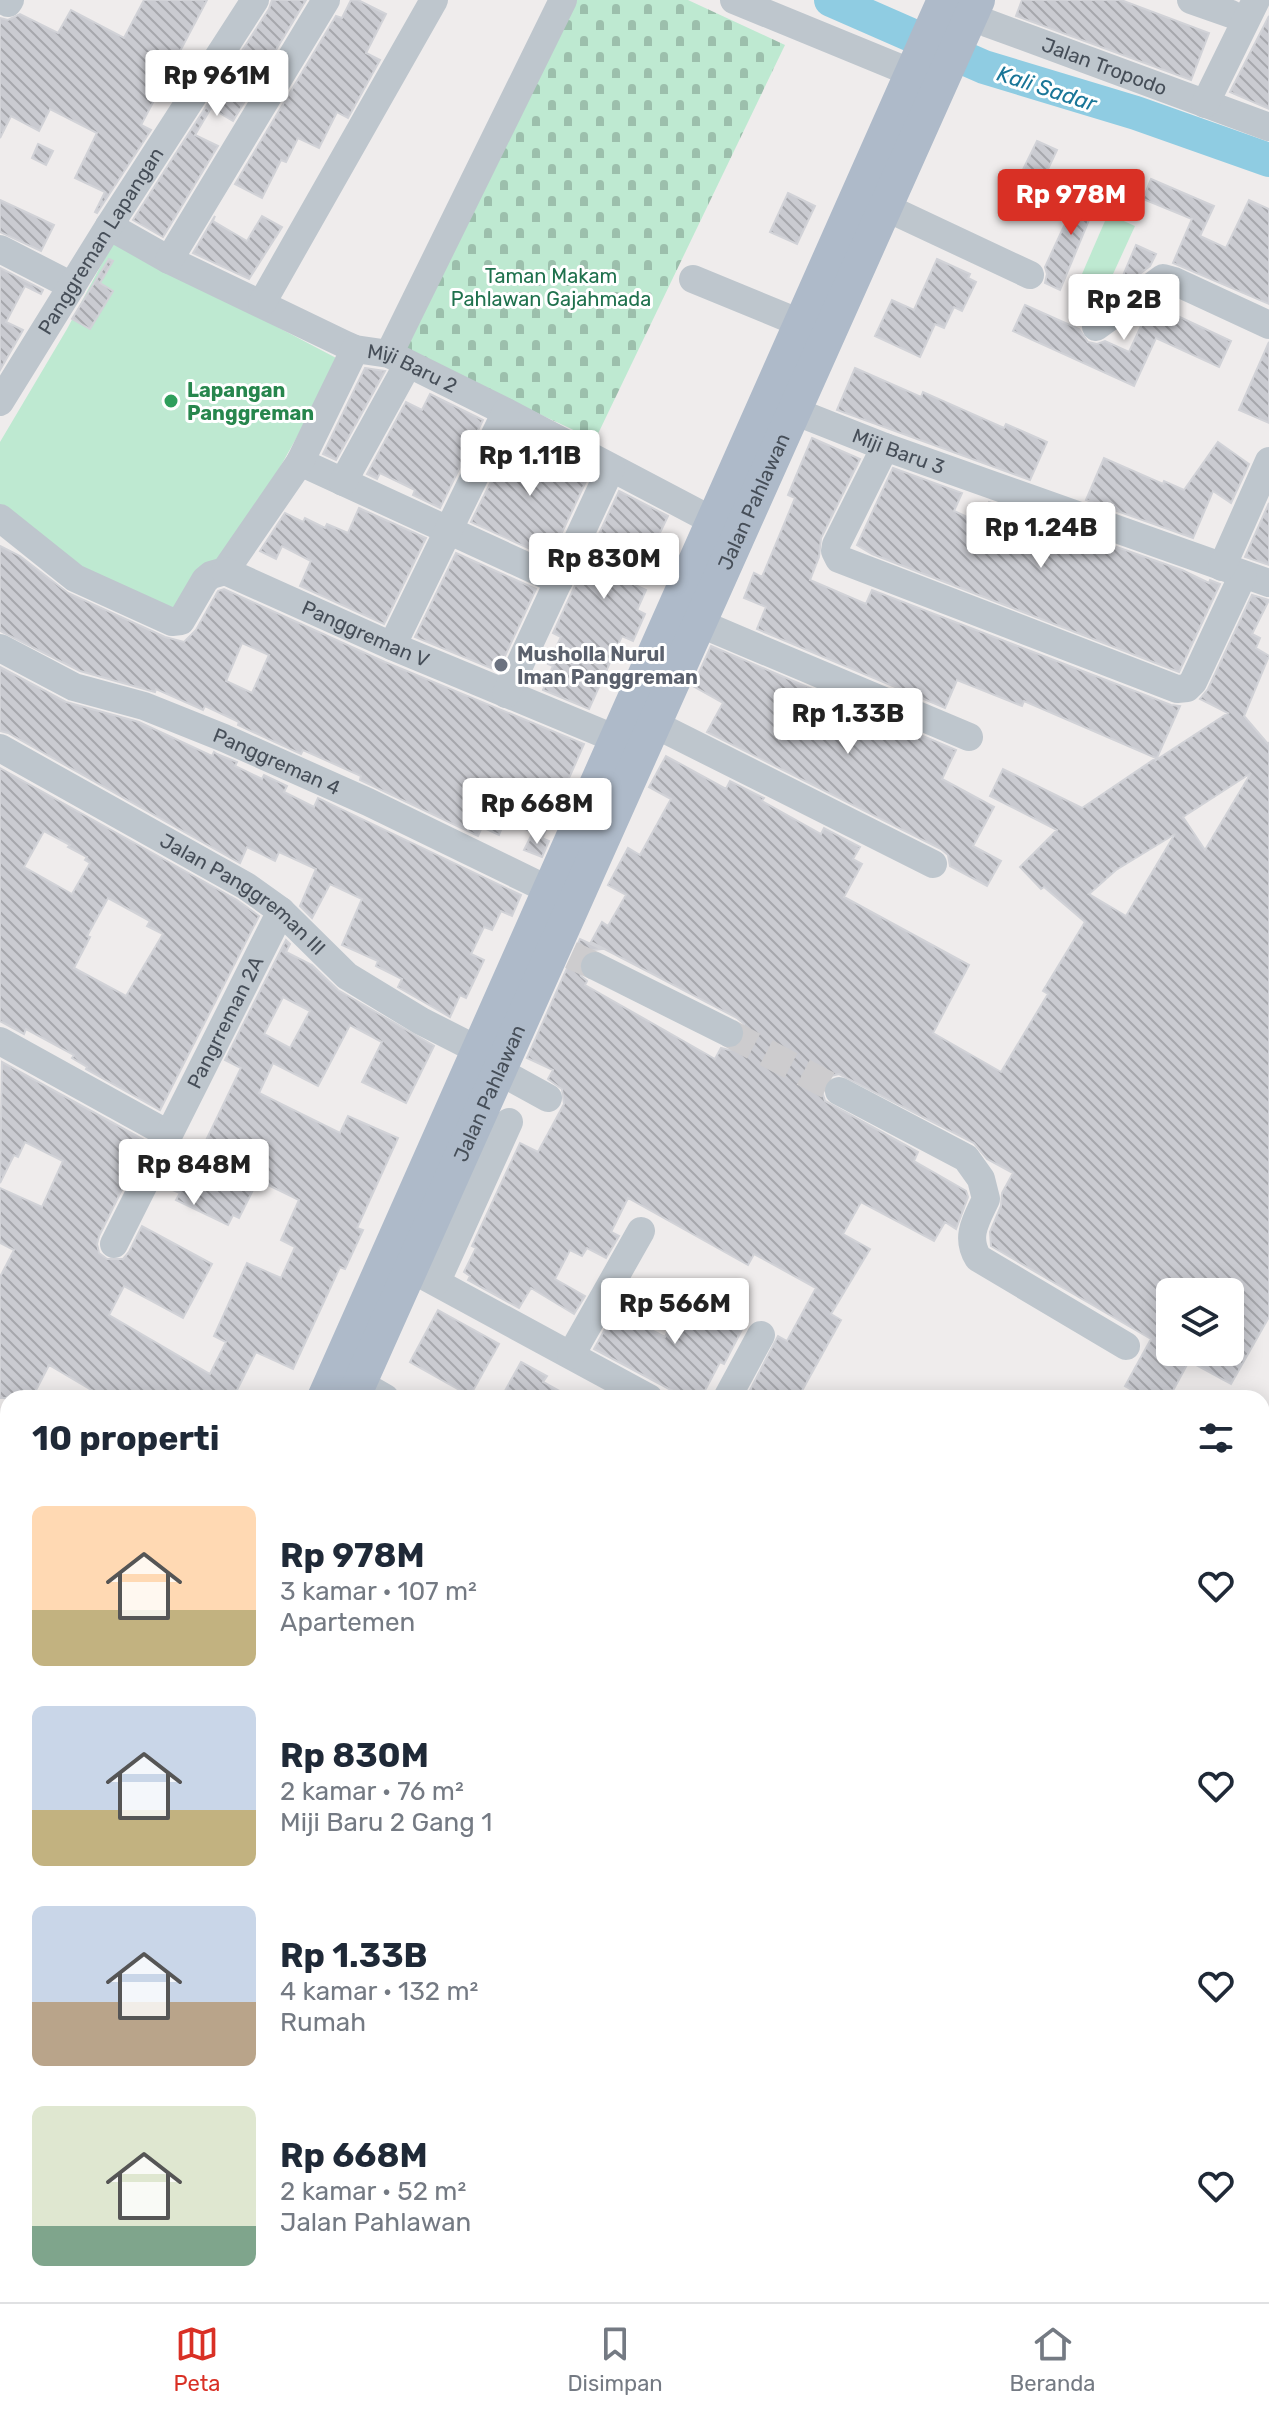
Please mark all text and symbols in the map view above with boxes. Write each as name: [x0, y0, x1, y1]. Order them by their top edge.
street label: Jalan Tropodo: [1038, 32, 1170, 100]
pin: Rp 961M: [143, 50, 291, 118]
text: Rp 961M: [163, 60, 271, 91]
water label: Kali Sadar: [994, 60, 1102, 118]
street label: Panggreman Lapangan: [33, 143, 169, 339]
pin: Rp 978M: [997, 169, 1145, 237]
text: Rp 978M: [1016, 179, 1126, 210]
park label: Taman Makam Pahlawan Gajahmada: [451, 264, 651, 311]
pin: Rp 2B: [1068, 274, 1180, 342]
text: Rp 2B: [1086, 284, 1162, 315]
street label: Miji Baru 2: [366, 339, 461, 398]
place label: Lapangan Panggreman: [187, 378, 314, 425]
marker: Lapangan Panggreman: [162, 392, 180, 410]
street label: Miji Baru 3: [849, 423, 948, 479]
street label: Jalan Pahlawan: [713, 429, 795, 574]
pin: Rp 1.11B: [447, 430, 613, 498]
text: Rp 1.11B: [479, 440, 581, 471]
pin: Rp 1.24B: [958, 502, 1124, 570]
text: Rp 1.24B: [984, 512, 1098, 543]
pin: Rp 830M: [530, 533, 678, 601]
text: Rp 830M: [547, 543, 661, 574]
street label: Panggreman V: [298, 595, 433, 672]
place label: Musholla Nurul Iman Panggreman: [517, 642, 698, 689]
marker: Musholla Nurul Iman Panggreman: [492, 656, 510, 674]
pin: Rp 1.33B: [765, 688, 931, 756]
text: Rp 1.33B: [792, 698, 904, 729]
street label: Panggreman 4: [210, 723, 344, 800]
pin: Rp 668M: [463, 778, 611, 846]
text: Rp 668M: [481, 788, 593, 819]
street label: Jalan Panggreman III: [156, 828, 330, 960]
street label: Pangrreman 2A: [182, 952, 268, 1093]
street label: Jalan Pahlawan: [448, 1021, 530, 1165]
pin: Rp 848M: [120, 1139, 268, 1207]
text: Rp 848M: [137, 1149, 251, 1180]
pin: Rp 566M: [601, 1278, 749, 1346]
map controls: [1156, 1278, 1244, 1366]
button: layers: [1156, 1278, 1244, 1366]
text: Rp 566M: [619, 1288, 731, 1319]
icon: filters: [1194, 1416, 1238, 1460]
text: 10 properti: [32, 1418, 219, 1459]
text: Rp 978M: [280, 1535, 425, 1576]
icon: home: [96, 1538, 192, 1634]
icon: heart: [1194, 1564, 1238, 1608]
text: 3 kamar · 107 m²: [280, 1576, 477, 1607]
text: Apartemen: [280, 1607, 415, 1638]
text: Rp 830M: [280, 1735, 429, 1776]
icon: home: [96, 1738, 192, 1834]
icon: heart: [1194, 1764, 1238, 1808]
text: 2 kamar · 76 m²: [280, 1776, 464, 1807]
text: Miji Baru 2 Gang 1: [280, 1807, 492, 1838]
text: Rp 1.33B: [280, 1935, 428, 1976]
icon: home: [96, 1938, 192, 2034]
icon: heart: [1194, 1964, 1238, 2008]
text: 4 kamar · 132 m²: [280, 1976, 478, 2007]
text: Rumah: [280, 2007, 366, 2038]
text: Rp 668M: [280, 2135, 428, 2176]
icon: home: [96, 2138, 192, 2234]
icon: heart: [1194, 2164, 1238, 2208]
text: 2 kamar · 52 m²: [280, 2176, 466, 2207]
text: Jalan Pahlawan: [280, 2207, 471, 2238]
tab: Peta: [173, 2322, 220, 2397]
tab: Disimpan: [567, 2322, 663, 2397]
tab: Beranda: [1010, 2322, 1096, 2397]

